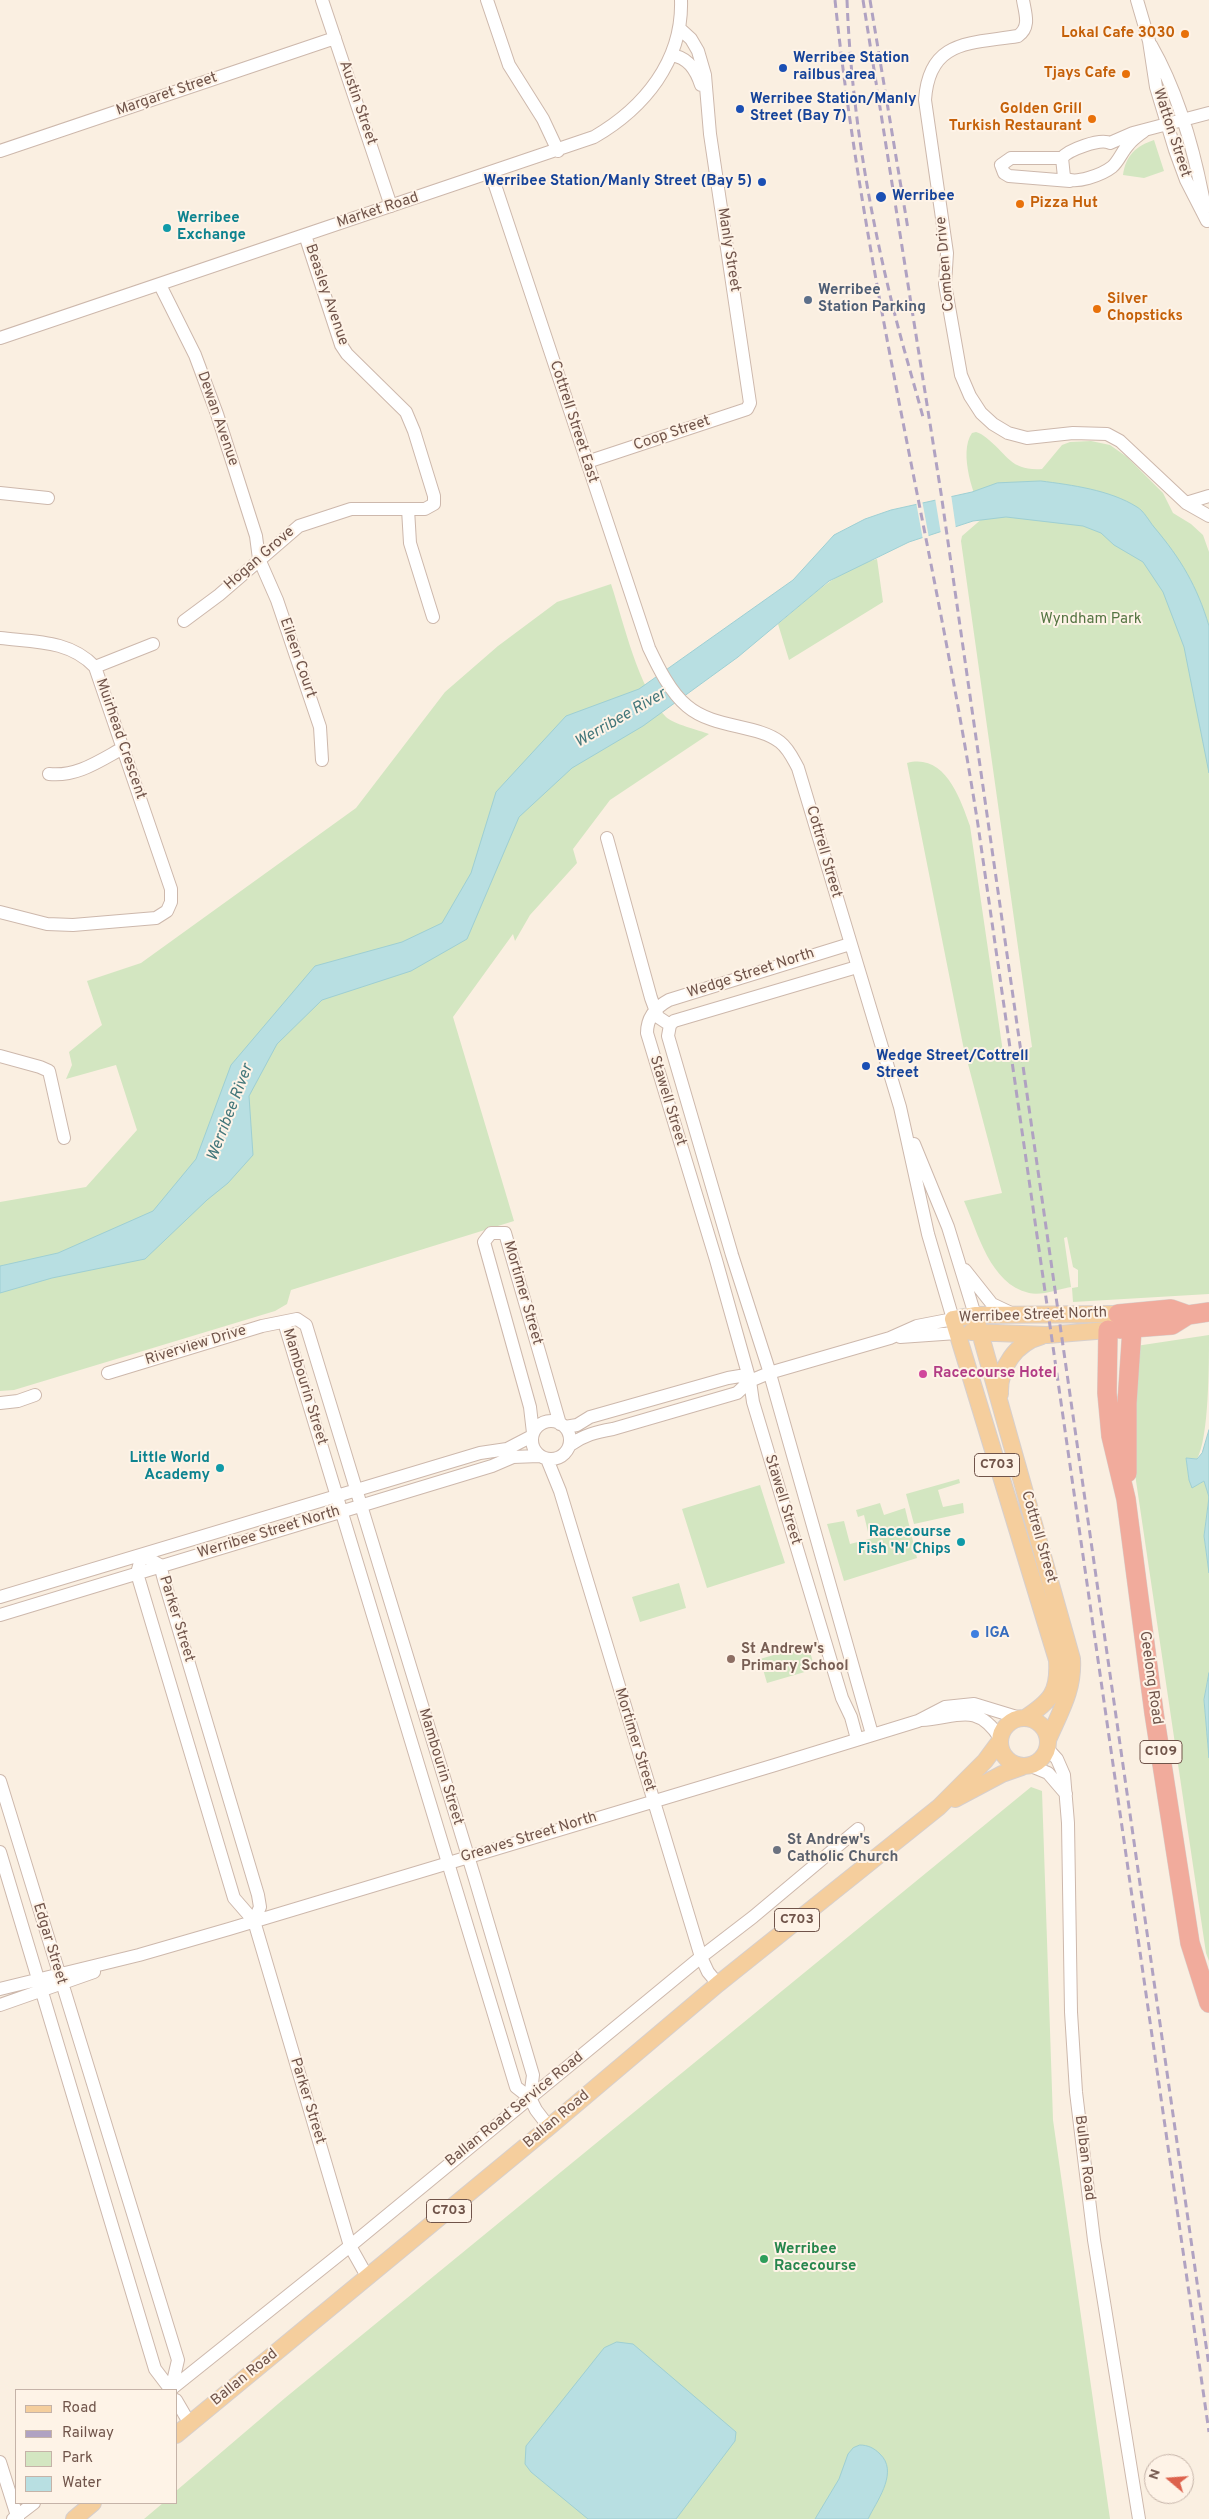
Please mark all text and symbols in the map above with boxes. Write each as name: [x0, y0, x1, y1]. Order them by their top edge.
place label: Lokal Cafe 3030: [1061, 25, 1175, 43]
marker: Lokal Cafe 3030: [1179, 28, 1191, 40]
place label: Werribee Station railbus area: [793, 50, 909, 85]
street label: Austin Street: [334, 59, 380, 147]
marker: Werribee Station railbus area: [777, 62, 789, 74]
place label: Tjays Cafe: [1044, 65, 1116, 83]
marker: Tjays Cafe: [1120, 68, 1132, 80]
street label: Margaret Street: [114, 69, 220, 121]
street label: Watton Street: [1148, 86, 1194, 180]
place label: Werribee Station/Manly Street (Bay 7): [750, 91, 917, 126]
place label: Golden Grill Turkish Restaurant: [949, 101, 1082, 136]
marker: Werribee Station/Manly Street (Bay 7): [734, 103, 746, 115]
marker: Golden Grill Turkish Restaurant: [1086, 113, 1098, 125]
place label: Werribee Station/Manly Street (Bay 5): [484, 173, 752, 191]
marker: Werribee Station/Manly Street (Bay 5): [756, 176, 768, 188]
place label: Werribee: [892, 188, 955, 206]
street label: Market Road: [335, 189, 421, 233]
marker: Werribee: [874, 190, 888, 204]
place label: Pizza Hut: [1030, 195, 1098, 213]
marker: Pizza Hut: [1014, 198, 1026, 210]
street label: Manly Street: [712, 207, 744, 293]
place label: Werribee Exchange: [177, 210, 246, 245]
street label: Comben Drive: [933, 216, 959, 312]
marker: Werribee Exchange: [161, 222, 173, 234]
street label: Beasley Avenue: [300, 242, 352, 348]
place label: Werribee Station Parking: [818, 282, 926, 317]
place label: Silver Chopsticks: [1107, 291, 1183, 326]
marker: Werribee Station Parking: [802, 294, 814, 306]
marker: Silver Chopsticks: [1091, 303, 1103, 315]
street label: Cottrell Street East: [545, 359, 601, 485]
street label: Dewan Avenue: [192, 369, 242, 469]
street label: Coop Street: [631, 412, 713, 456]
street label: Hogan Grove: [221, 524, 299, 594]
park label: Wyndham Park: [1040, 611, 1142, 629]
street label: Eileen Court: [275, 616, 319, 700]
street label: Muirhead Crescent: [91, 676, 149, 802]
water label: Werribee River: [572, 685, 670, 753]
street label: Cottrell Street: [801, 804, 845, 900]
street label: Wedge Street North: [685, 945, 817, 1003]
place label: Wedge Street/Cottrell Street: [876, 1048, 1029, 1083]
street label: Stawell Street: [645, 1054, 689, 1148]
marker: Wedge Street/Cottrell Street: [860, 1060, 872, 1072]
water label: Werribee River: [204, 1062, 258, 1164]
street label: Mortimer Street: [499, 1239, 545, 1347]
street label: Werribee Street North: [959, 1304, 1107, 1328]
street label: Riverview Drive: [143, 1322, 249, 1370]
street label: Mambourin Street: [278, 1327, 330, 1447]
place label: Racecourse Hotel: [933, 1365, 1057, 1383]
marker: Racecourse Hotel: [917, 1368, 929, 1380]
place label: Little World Academy: [130, 1450, 210, 1485]
street label: Stawell Street: [760, 1453, 804, 1547]
road number: C703: [974, 1454, 1020, 1476]
marker: Little World Academy: [214, 1462, 226, 1474]
street label: Cottrell Street: [1016, 1489, 1060, 1585]
street label: Werribee Street North: [196, 1503, 342, 1563]
place label: Racecourse Fish 'N' Chips: [858, 1524, 951, 1559]
marker: Racecourse Fish 'N' Chips: [955, 1536, 967, 1548]
street label: Parker Street: [154, 1574, 198, 1664]
place label: IGA: [985, 1625, 1010, 1643]
marker: IGA: [969, 1628, 981, 1640]
street label: Geelong Road: [1135, 1630, 1165, 1726]
place label: St Andrew's Primary School: [741, 1641, 849, 1676]
marker: St Andrew's Primary School: [725, 1653, 737, 1665]
street label: Mortimer Street: [610, 1686, 658, 1794]
street label: Mambourin Street: [414, 1707, 466, 1827]
road number: C109: [1140, 1740, 1182, 1764]
street label: Greaves Street North: [459, 1809, 599, 1867]
place label: St Andrew's Catholic Church: [787, 1832, 898, 1867]
marker: St Andrew's Catholic Church: [771, 1844, 783, 1856]
street label: Edgar Street: [28, 1901, 70, 1987]
road number: C703: [774, 1908, 820, 1932]
street label: Ballan Road Service Road: [442, 2049, 588, 2171]
street label: Parker Street: [285, 2056, 329, 2146]
street label: Ballan Road: [520, 2087, 594, 2153]
street label: Bulban Road: [1070, 2114, 1098, 2202]
road number: C703: [426, 2200, 472, 2222]
place label: Werribee Racecourse: [774, 2241, 856, 2276]
marker: Werribee Racecourse: [758, 2253, 770, 2265]
street label: Ballan Road: [208, 2346, 282, 2410]
legend: [15, 2389, 178, 2504]
text: Road: [62, 2399, 97, 2418]
text: Railway: [62, 2424, 114, 2443]
text: Park: [62, 2449, 93, 2468]
north arrow: [1144, 2454, 1194, 2504]
text: N: [1146, 2467, 1165, 2482]
text: Water: [62, 2474, 101, 2493]

